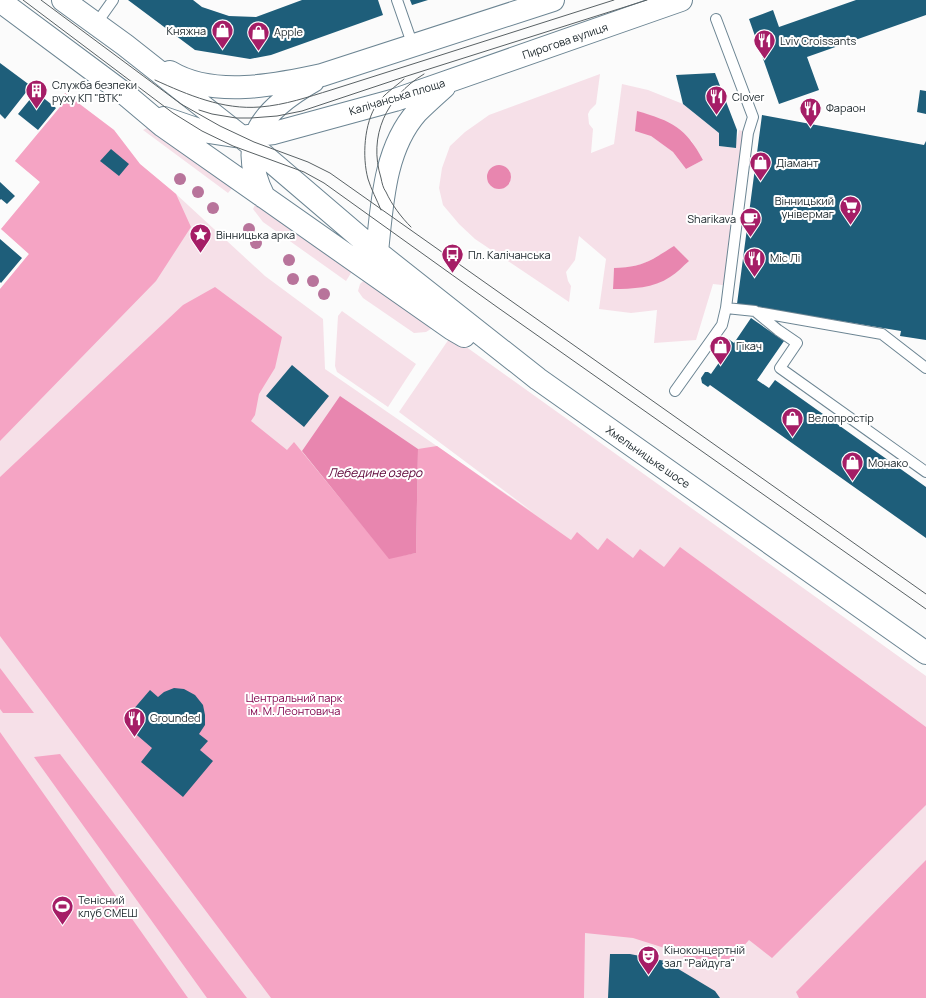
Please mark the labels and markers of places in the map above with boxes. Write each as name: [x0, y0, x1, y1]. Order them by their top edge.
shop icon: Княжна: [209, 18, 235, 51]
shop icon: Apple: [245, 19, 271, 52]
place label: Княжна: [167, 23, 206, 38]
place label: Apple: [274, 24, 304, 39]
restaurant icon: Lviv Croissants: [751, 28, 777, 61]
place label: Lviv Croissants: [780, 33, 857, 48]
place label: Служба безпеки руху КП "ВТК": [52, 77, 137, 105]
building icon: Служба безпеки руху КП "ВТК": [24, 78, 50, 111]
restaurant icon: Clover: [703, 84, 729, 117]
place label: Clover: [732, 89, 765, 104]
restaurant icon: Фараон: [797, 95, 823, 128]
place label: Фараон: [826, 100, 866, 115]
shop icon: Діамант: [748, 150, 774, 183]
place label: Діамант: [776, 155, 819, 170]
place label: Вінницький універмаг: [775, 193, 834, 221]
supermarket icon: Вінницький універмаг: [837, 194, 863, 227]
cafe icon: Sharikava: [738, 206, 764, 239]
place label: Sharikava: [687, 211, 736, 226]
place icon: Вінницька арка: [187, 222, 213, 255]
place label: Вінницька арка: [216, 227, 295, 242]
bus stop icon: Пл. Калічанська: [439, 242, 465, 275]
restaurant icon: Міс Лі: [741, 245, 767, 278]
place label: Пл. Калічанська: [468, 247, 551, 262]
place label: Міс Лі: [770, 250, 800, 265]
shop icon: Гікач: [708, 333, 734, 366]
place label: Гікач: [736, 338, 762, 353]
shop icon: Велопростір: [779, 405, 805, 438]
place label: Велопростір: [808, 410, 874, 425]
shop icon: Монако: [840, 450, 866, 483]
place label: Монако: [868, 455, 909, 470]
restaurant icon: Grounded: [121, 705, 147, 738]
place label: Grounded: [150, 710, 201, 725]
place label: Тенісний клуб СМЕШ: [78, 892, 137, 920]
sports icon: Тенісний клуб СМЕШ: [50, 893, 76, 926]
place label: Кіноконцертній зал "Райдуга": [664, 942, 745, 970]
theatre icon: Кіноконцертній зал "Райдуга": [636, 943, 662, 976]

